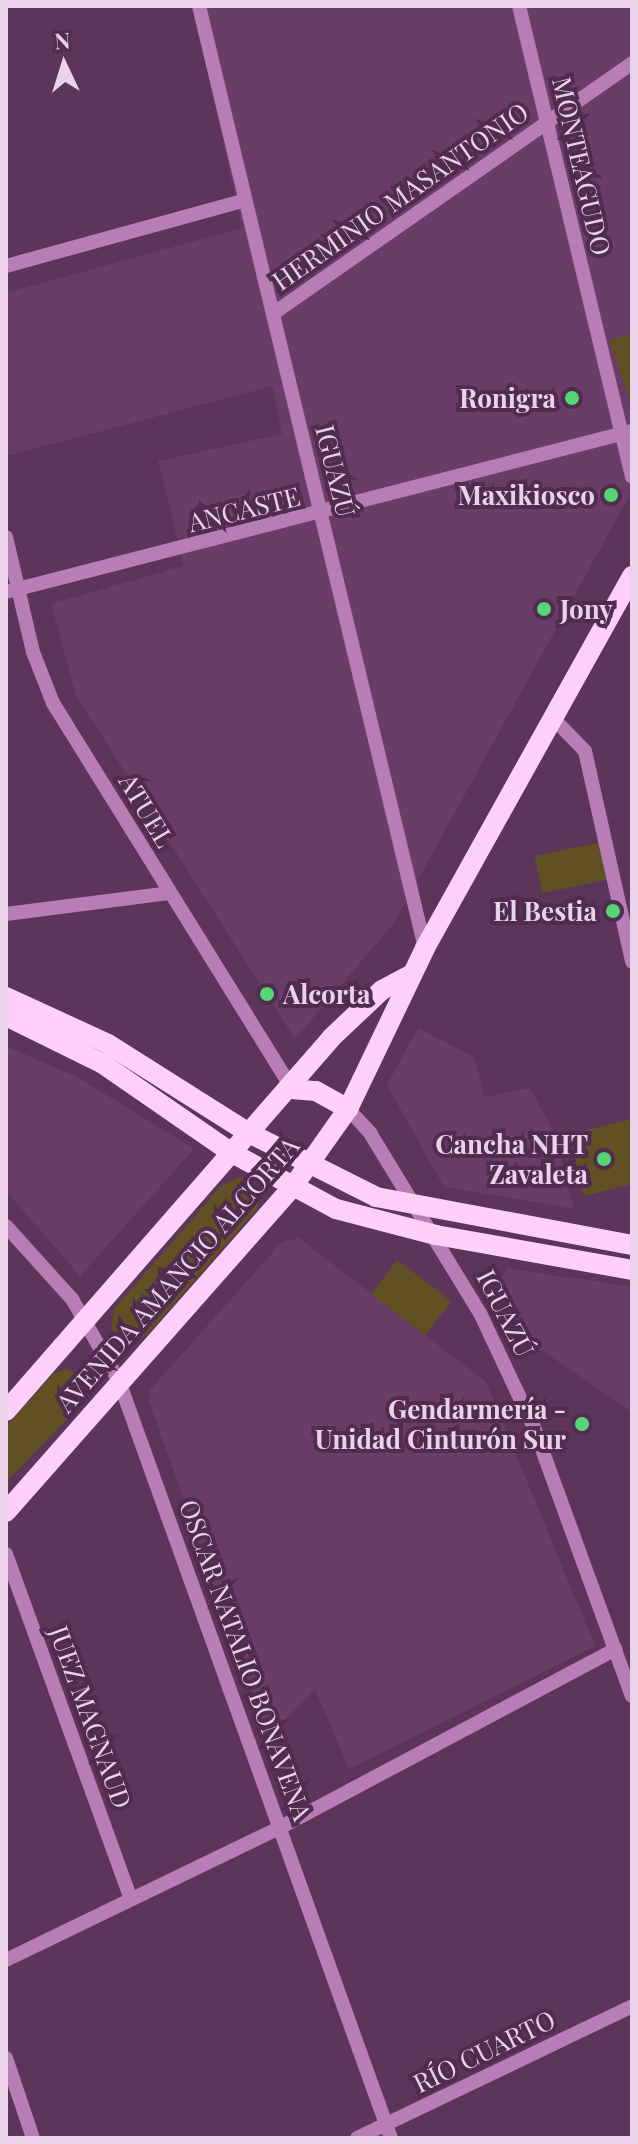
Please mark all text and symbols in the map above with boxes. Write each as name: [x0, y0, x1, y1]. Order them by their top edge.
north arrow: [24, 24, 104, 104]
text: N: [53, 25, 71, 56]
street label: MONTEAGUDO: [546, 74, 618, 258]
street label: HERMINIO MASANTONIO: [266, 96, 534, 296]
place label: Ronigra: [459, 382, 556, 414]
marker: Ronigra: [563, 389, 581, 407]
street label: IGUAZÚ: [310, 422, 362, 520]
place label: Maxikiosco: [458, 479, 595, 511]
street label: ANCASTE: [185, 480, 303, 538]
marker: Maxikiosco: [602, 486, 620, 504]
place label: Jony: [560, 593, 613, 625]
marker: Jony: [535, 600, 553, 618]
street label: ATUEL: [113, 768, 181, 852]
place label: El Bestia: [493, 895, 597, 927]
marker: El Bestia: [604, 902, 622, 920]
place label: Alcorta: [283, 978, 371, 1010]
marker: Alcorta: [258, 985, 276, 1003]
place label: Cancha NHT Zavaleta: [435, 1128, 588, 1190]
street label: AVENIDA AMANCIO ALCORTA: [48, 1129, 306, 1419]
marker: Cancha NHT Zavaleta: [595, 1150, 613, 1168]
street label: IGUAZÚ: [471, 1264, 541, 1362]
place label: Gendarmería - Unidad Cinturón Sur: [315, 1393, 566, 1454]
marker: Gendarmería - Unidad Cinturón Sur: [573, 1415, 591, 1433]
street label: OSCAR NATALIO BONAVENA: [173, 1495, 319, 1825]
street label: JUEZ MAGNAUD: [43, 1621, 139, 1813]
street label: RÍO CUARTO: [408, 2003, 560, 2099]

